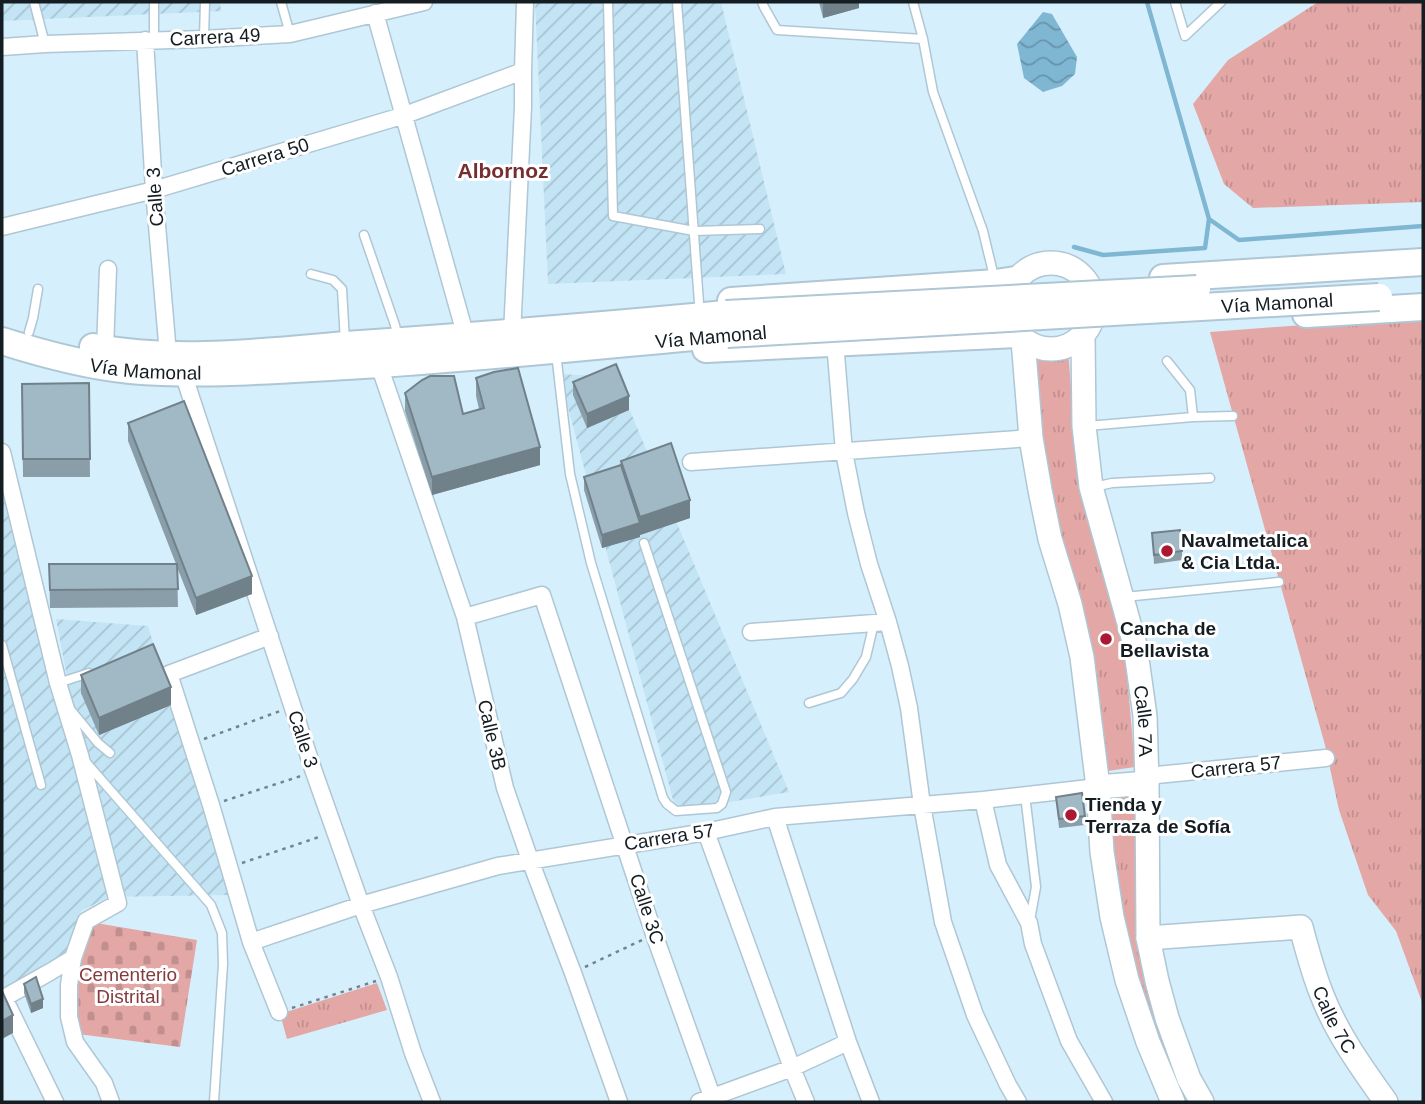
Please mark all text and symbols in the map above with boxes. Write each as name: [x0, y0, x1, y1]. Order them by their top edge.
street label: Carrera 49: [169, 24, 261, 50]
street label: Carrera 50: [219, 134, 311, 180]
district label: Albornoz: [458, 159, 548, 182]
street label: Calle 3: [142, 167, 168, 227]
street label: Vía Mamonal: [1221, 289, 1334, 316]
street label: Vía Mamonal: [654, 322, 768, 352]
street label: Vía Mamonal: [88, 354, 202, 383]
place label: Navalmetalica & Cia Ltda.: [1181, 530, 1308, 573]
marker: Navalmetalica & Cia Ltda.: [1159, 543, 1175, 559]
place label: Cancha de Bellavista: [1120, 618, 1216, 661]
marker: Cancha de Bellavista: [1098, 631, 1114, 647]
street label: Calle 7A: [1130, 684, 1157, 757]
street label: Calle 3B: [474, 698, 510, 772]
street label: Calle 3: [284, 708, 322, 770]
street label: Carrera 57: [1190, 752, 1282, 782]
place label: Tienda y Terraza de Sofía: [1085, 794, 1231, 837]
marker: Tienda y Terraza de Sofía: [1063, 807, 1079, 823]
street label: Carrera 57: [623, 820, 715, 854]
street label: Calle 3C: [626, 871, 668, 947]
park label: Cementerio Distrital: [79, 964, 177, 1007]
street label: Calle 7C: [1309, 983, 1360, 1057]

